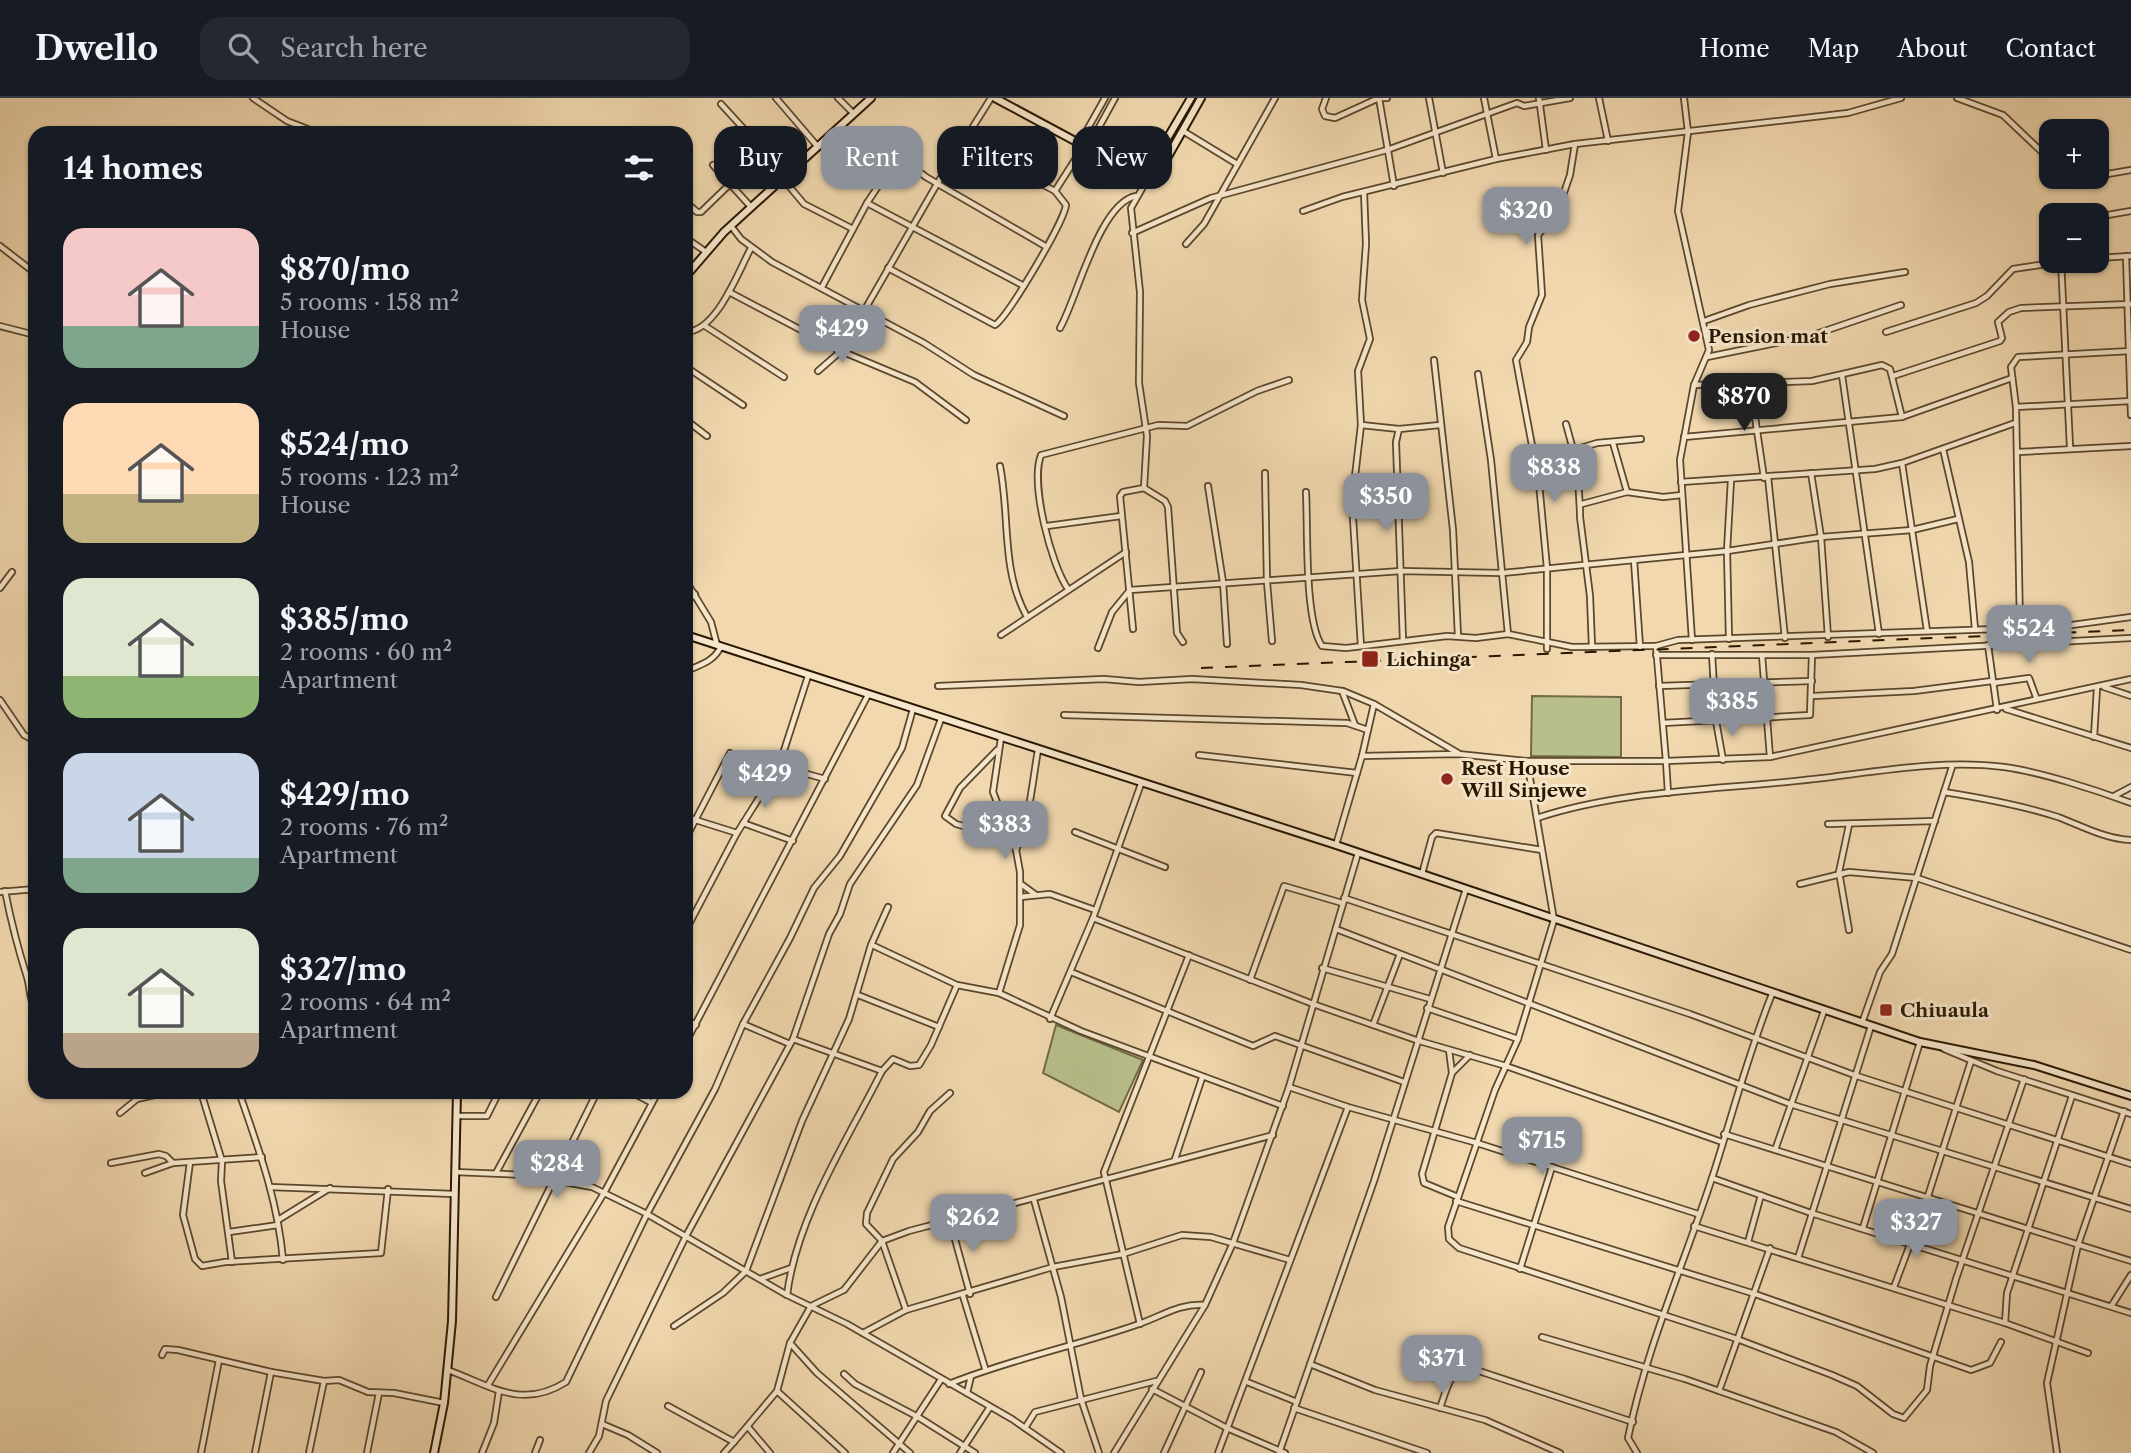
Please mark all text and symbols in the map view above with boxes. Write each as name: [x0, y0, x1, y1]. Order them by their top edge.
search box: [200, 17, 690, 80]
text: Dwello: [35, 28, 158, 69]
icon: search: [224, 29, 262, 67]
text: Search here: [280, 32, 428, 64]
text: Home: [1699, 34, 1770, 63]
text: Map: [1808, 34, 1859, 63]
text: About: [1897, 34, 1968, 63]
text: Contact: [2006, 34, 2096, 63]
map controls: [2039, 119, 2109, 273]
button: +: [2039, 119, 2109, 189]
chip: Buy: [714, 126, 807, 189]
chip: Rent: [821, 126, 923, 189]
chip: Filters: [937, 126, 1058, 189]
chip: New: [1072, 126, 1172, 189]
icon: filters: [620, 149, 658, 187]
text: 14 homes: [63, 150, 203, 187]
pin: $320: [1485, 188, 1567, 247]
text: $320: [1499, 196, 1553, 224]
button: −: [2039, 203, 2109, 273]
text: $870/mo: [280, 251, 410, 288]
icon: home: [119, 256, 203, 340]
text: 5 rooms · 158 m²: [280, 288, 459, 316]
pin: $429: [801, 306, 883, 365]
text: $429: [815, 314, 869, 342]
text: House: [280, 316, 350, 344]
place label: Pension mat: [1708, 325, 1828, 348]
marker: Pension mat: [1686, 328, 1702, 344]
pin: $870: [1703, 374, 1785, 433]
text: $870: [1717, 382, 1771, 410]
text: $524/mo: [280, 426, 409, 463]
icon: home: [119, 431, 203, 515]
pin: $838: [1513, 444, 1595, 504]
text: $838: [1527, 453, 1581, 481]
text: 5 rooms · 123 m²: [280, 463, 459, 491]
pin: $350: [1345, 474, 1427, 533]
text: $350: [1359, 482, 1413, 510]
text: House: [280, 491, 350, 519]
text: $385/mo: [280, 601, 409, 638]
icon: home: [119, 606, 203, 690]
pin: $524: [1988, 606, 2070, 665]
text: $524: [2003, 614, 2055, 642]
text: 2 rooms · 60 m²: [280, 638, 452, 666]
place label: Lichinga: [1386, 648, 1472, 671]
marker: Lichinga: [1360, 649, 1380, 669]
text: Apartment: [280, 666, 398, 694]
pin: $385: [1691, 678, 1773, 738]
text: $385: [1706, 687, 1758, 715]
pin: $429: [724, 750, 806, 810]
place label: Rest House Will Sinjewe: [1460, 757, 1587, 802]
text: $429: [738, 759, 792, 787]
marker: Rest House Will Sinjewe: [1439, 771, 1455, 787]
text: $429/mo: [280, 776, 410, 813]
icon: home: [119, 781, 203, 865]
pin: $383: [964, 802, 1046, 861]
text: $383: [978, 810, 1032, 838]
text: 2 rooms · 76 m²: [280, 813, 448, 841]
text: Apartment: [280, 841, 398, 869]
text: $327/mo: [280, 951, 406, 988]
icon: home: [119, 956, 203, 1040]
text: 2 rooms · 64 m²: [280, 988, 451, 1016]
place label: Chiuaula: [1900, 999, 1990, 1022]
marker: Chiuaula: [1878, 1002, 1894, 1018]
text: Apartment: [280, 1016, 398, 1044]
pin: $715: [1501, 1118, 1583, 1177]
text: $715: [1518, 1126, 1566, 1154]
pin: $284: [516, 1140, 598, 1200]
text: $284: [530, 1149, 584, 1177]
pin: $262: [932, 1194, 1014, 1254]
pin: $327: [1875, 1200, 1957, 1259]
text: $262: [946, 1203, 1000, 1231]
text: $327: [1890, 1208, 1942, 1236]
pin: $371: [1401, 1336, 1483, 1395]
text: $371: [1418, 1344, 1466, 1372]

